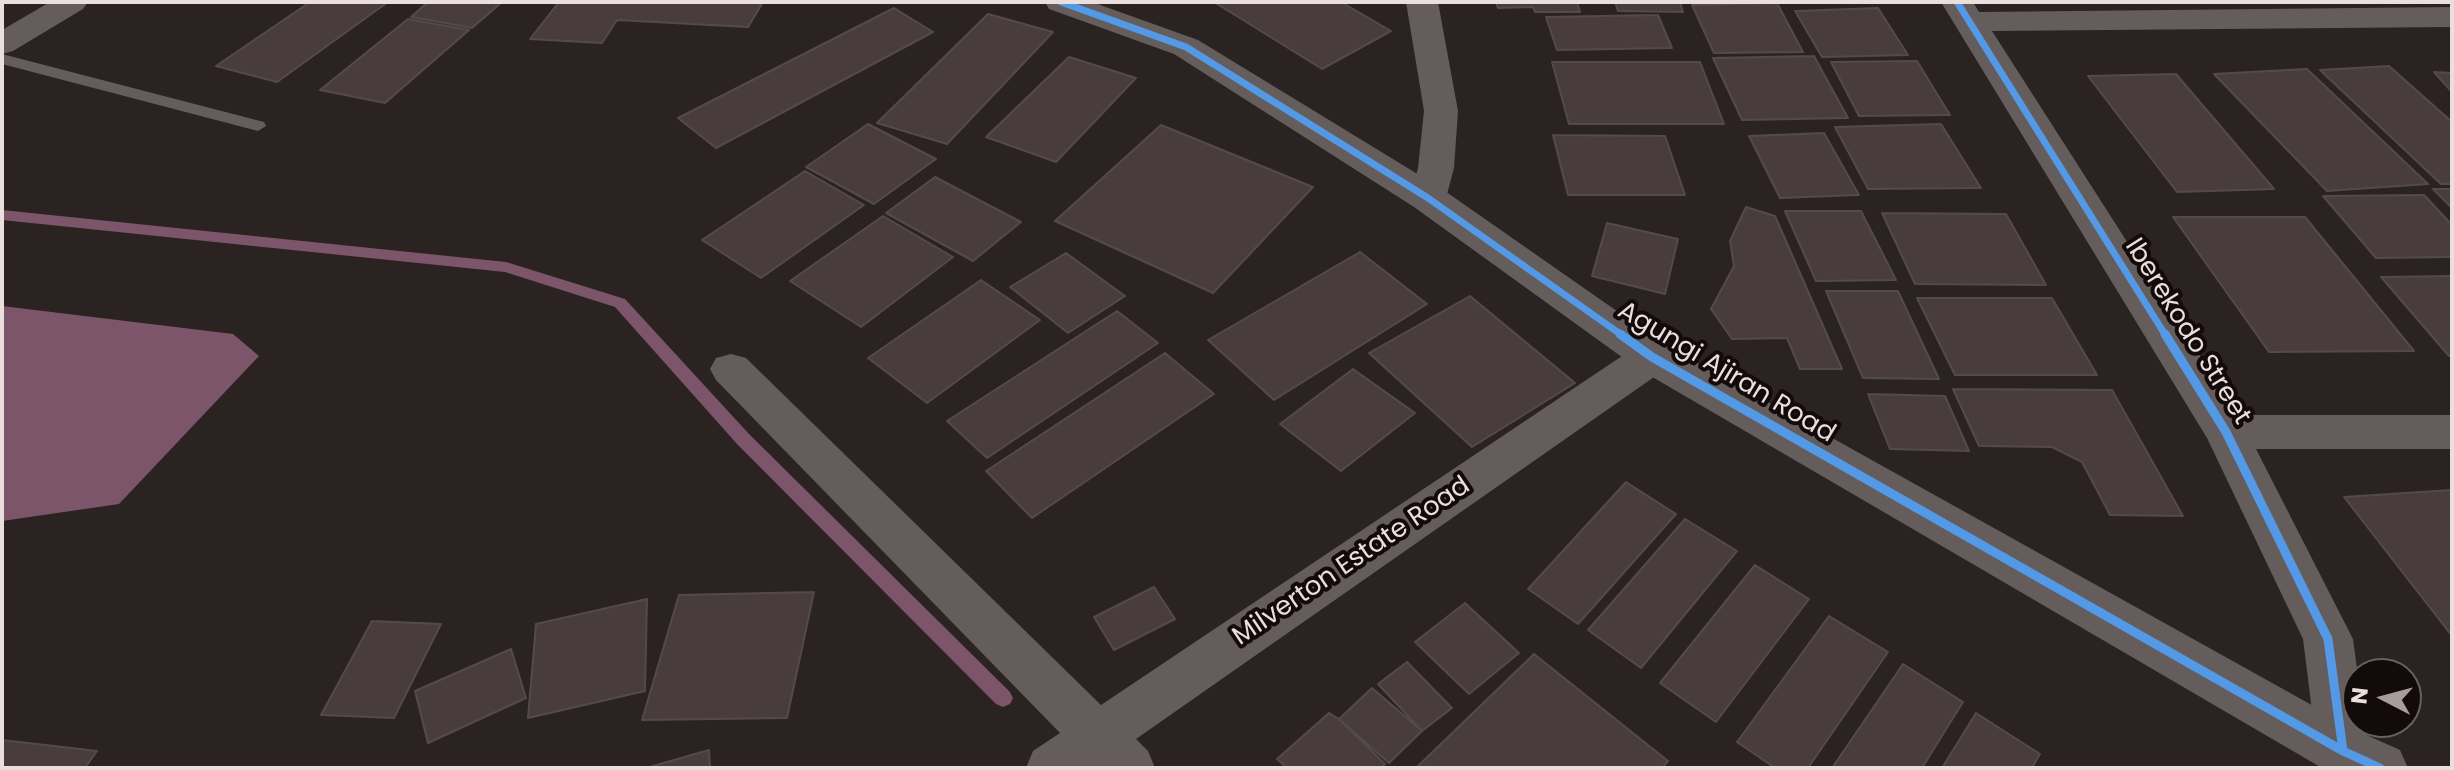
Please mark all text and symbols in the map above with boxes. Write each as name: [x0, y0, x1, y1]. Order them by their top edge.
street label: Iberekodo Street: [2117, 233, 2257, 431]
street label: Agungi Ajiran Road: [1612, 296, 1840, 450]
street label: Milverton Estate Road: [1227, 471, 1477, 653]
north arrow: [2342, 658, 2422, 738]
text: N: [2343, 686, 2376, 706]

